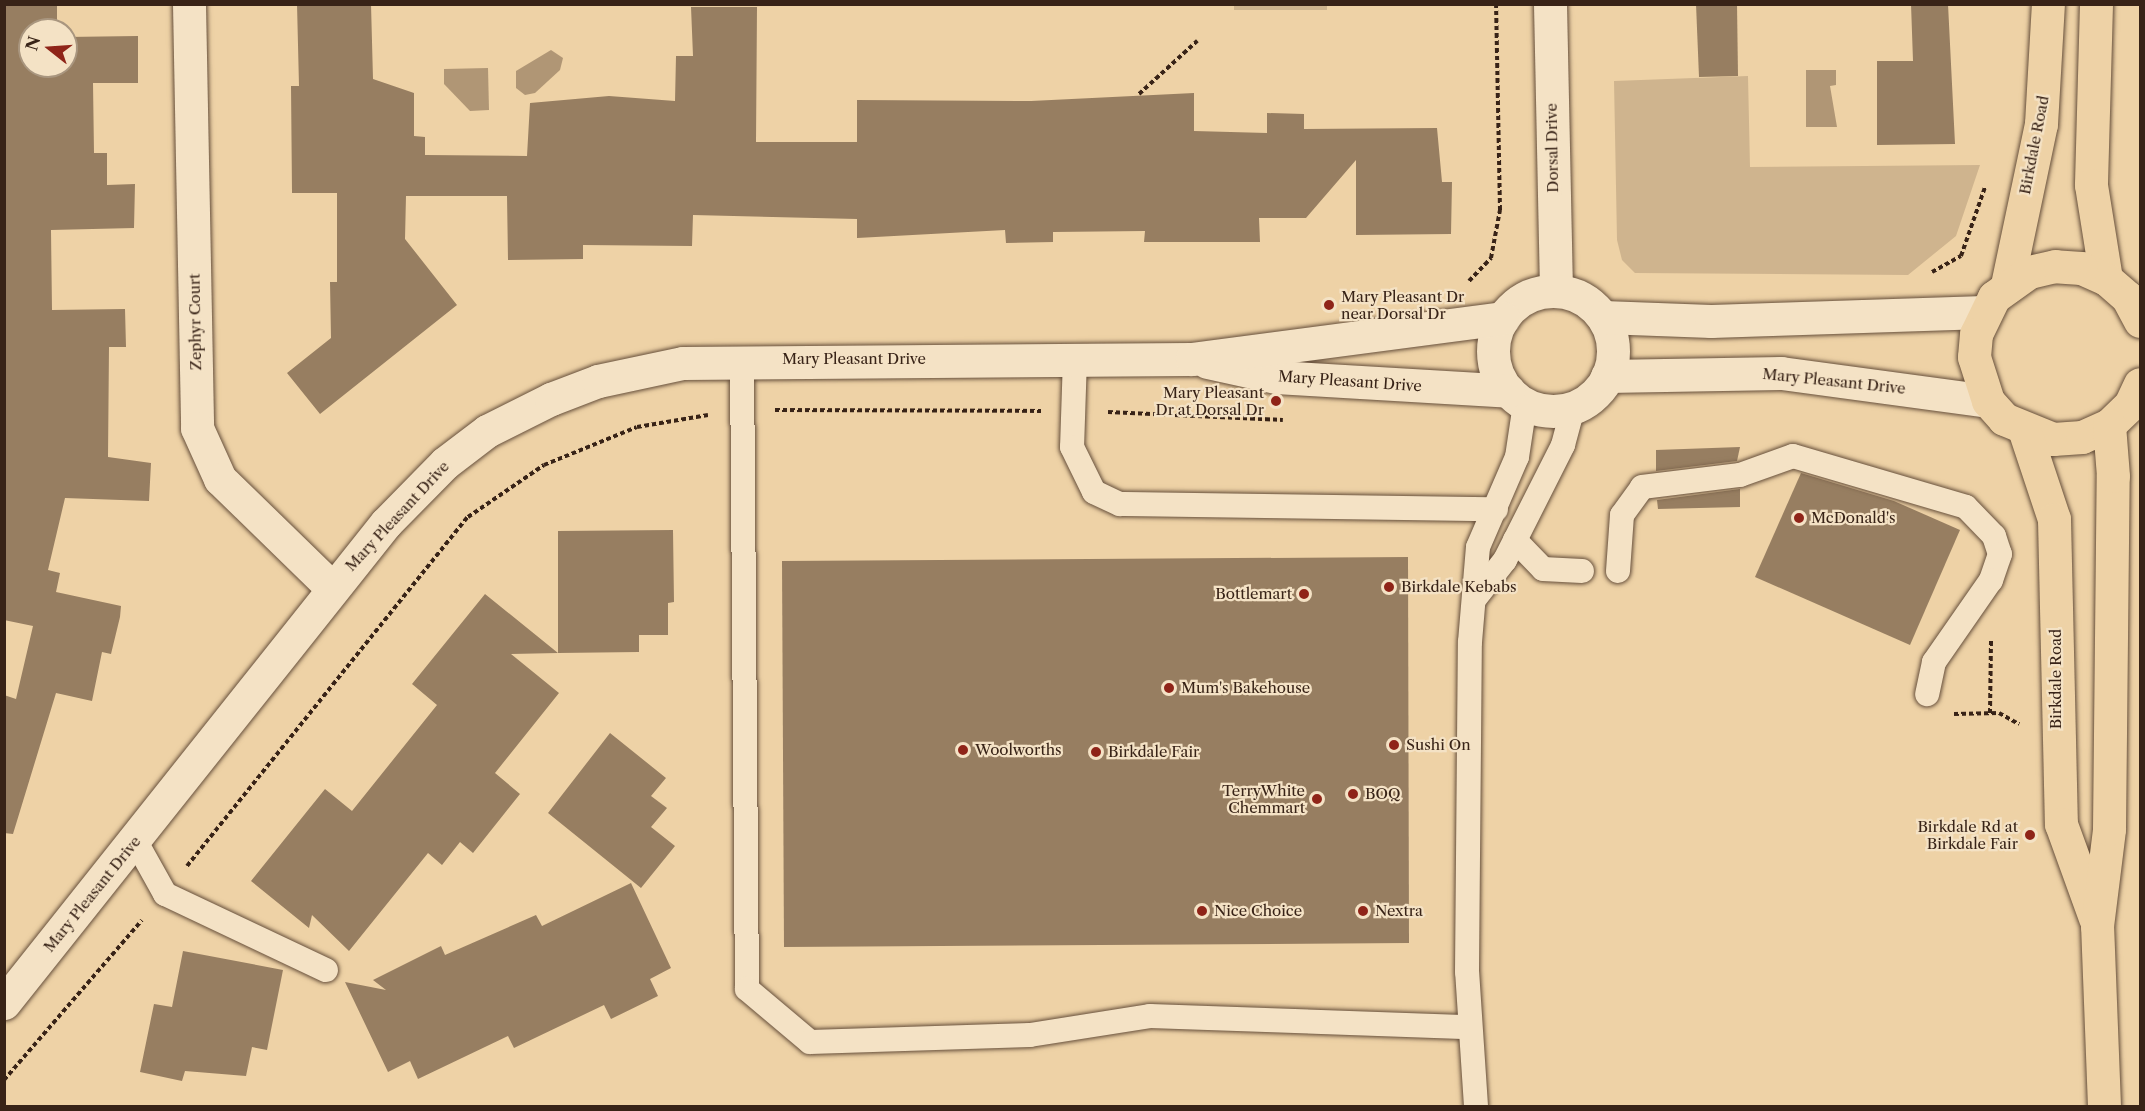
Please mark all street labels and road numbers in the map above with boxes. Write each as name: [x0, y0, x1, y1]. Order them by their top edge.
street label: Birkdale Road: [2016, 94, 2052, 196]
street label: Dorsal Drive: [1542, 103, 1562, 193]
street label: Zephyr Court: [185, 273, 205, 371]
street label: Mary Pleasant Drive: [782, 350, 926, 368]
street label: Mary Pleasant Drive: [1761, 365, 1907, 397]
street label: Mary Pleasant Drive: [1277, 367, 1423, 395]
street label: Mary Pleasant Drive: [341, 457, 453, 575]
street label: Birkdale Road: [2047, 629, 2065, 729]
street label: Mary Pleasant Drive: [40, 832, 144, 956]

